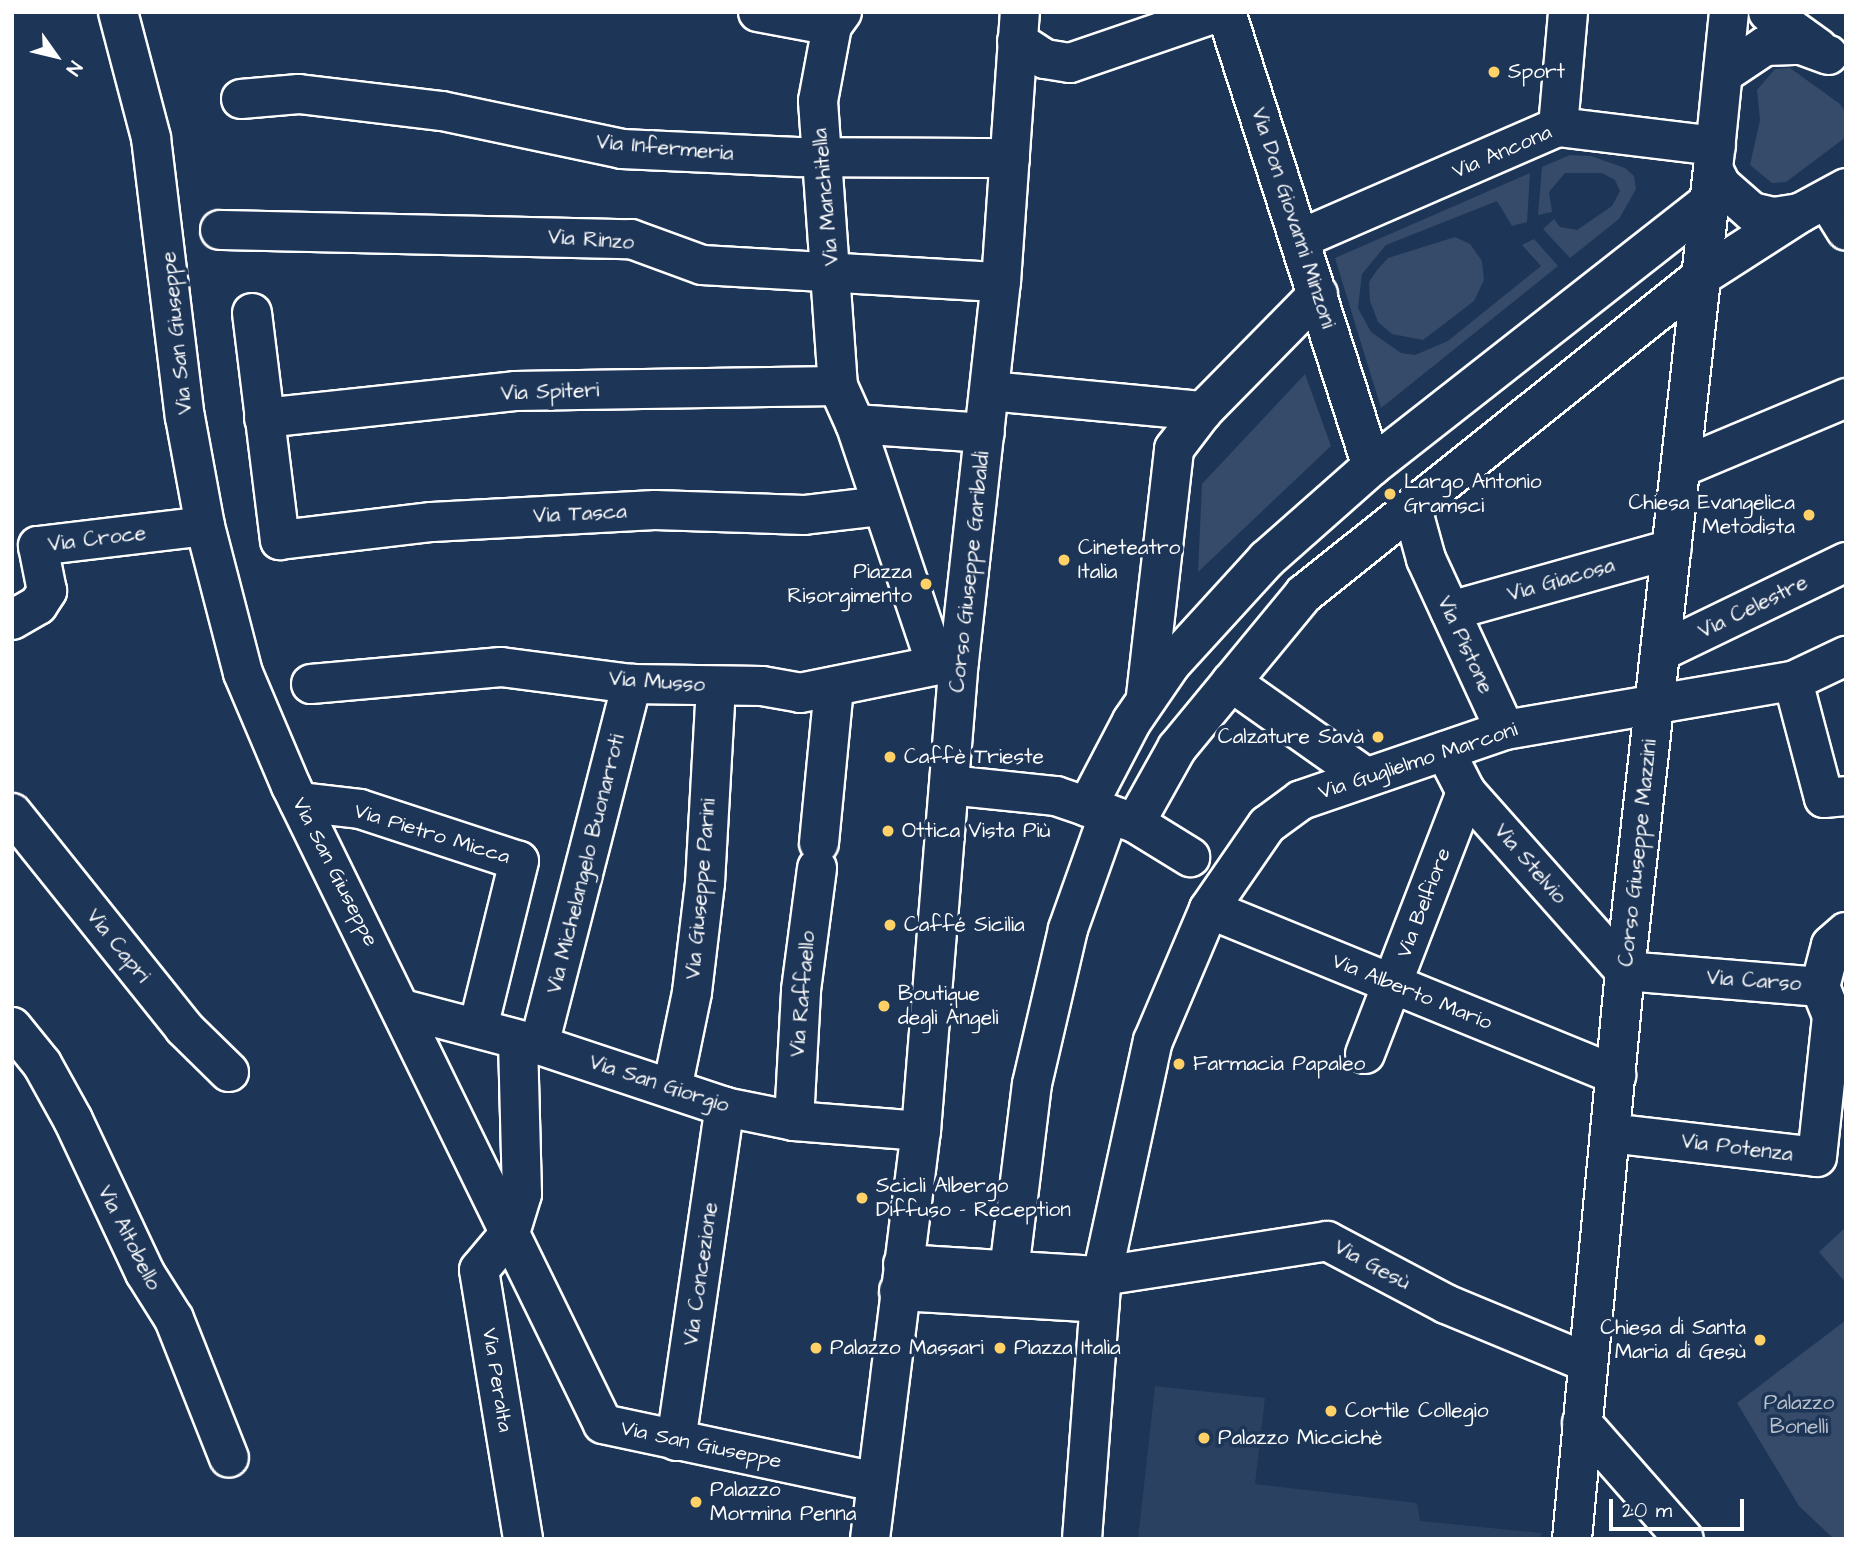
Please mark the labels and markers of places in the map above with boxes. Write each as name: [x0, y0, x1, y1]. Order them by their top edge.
place label: Sport: [1508, 59, 1565, 85]
marker: Sport: [1486, 64, 1502, 80]
place label: Largo Antonio Gramsci: [1404, 469, 1542, 519]
marker: Largo Antonio Gramsci: [1382, 486, 1398, 502]
place label: Chiesa Evangelica Metodista: [1628, 490, 1795, 540]
marker: Chiesa Evangelica Metodista: [1801, 507, 1817, 523]
place label: Cineteatro Italia: [1078, 535, 1180, 585]
marker: Cineteatro Italia: [1056, 552, 1072, 568]
place label: Piazza Risorgimento: [787, 559, 912, 609]
marker: Piazza Risorgimento: [918, 576, 934, 592]
place label: Calzature Savà: [1218, 724, 1364, 750]
marker: Calzature Savà: [1370, 729, 1386, 745]
place label: Caffè Trieste: [904, 744, 1044, 770]
marker: Caffè Trieste: [882, 749, 898, 765]
place label: Ottica Vista Più: [902, 818, 1050, 844]
marker: Ottica Vista Più: [880, 823, 896, 839]
place label: Caffé Sicilia: [904, 912, 1025, 938]
marker: Caffé Sicilia: [882, 917, 898, 933]
place label: Boutique degli Angeli: [898, 981, 998, 1031]
marker: Boutique degli Angeli: [876, 998, 892, 1014]
place label: Farmacia Papaleo: [1193, 1051, 1365, 1077]
marker: Farmacia Papaleo: [1171, 1056, 1187, 1072]
place label: Scicli Albergo Diffuso - Reception: [876, 1173, 1071, 1223]
marker: Scicli Albergo Diffuso - Reception: [854, 1190, 870, 1206]
place label: Chiesa di Santa Maria di Gesù: [1600, 1315, 1746, 1365]
marker: Chiesa di Santa Maria di Gesù: [1752, 1332, 1768, 1348]
place label: Palazzo Massari: [830, 1335, 984, 1361]
place label: Piazza Italia: [1014, 1335, 1121, 1361]
marker: Palazzo Massari: [808, 1340, 824, 1356]
marker: Piazza Italia: [992, 1340, 1008, 1356]
place label: Cortile Collegio: [1345, 1398, 1488, 1424]
marker: Cortile Collegio: [1323, 1403, 1339, 1419]
place label: Palazzo Miccichè: [1218, 1425, 1382, 1451]
marker: Palazzo Miccichè: [1196, 1430, 1212, 1446]
place label: Palazzo Mormina Penna: [710, 1477, 856, 1527]
marker: Palazzo Mormina Penna: [688, 1494, 704, 1510]

